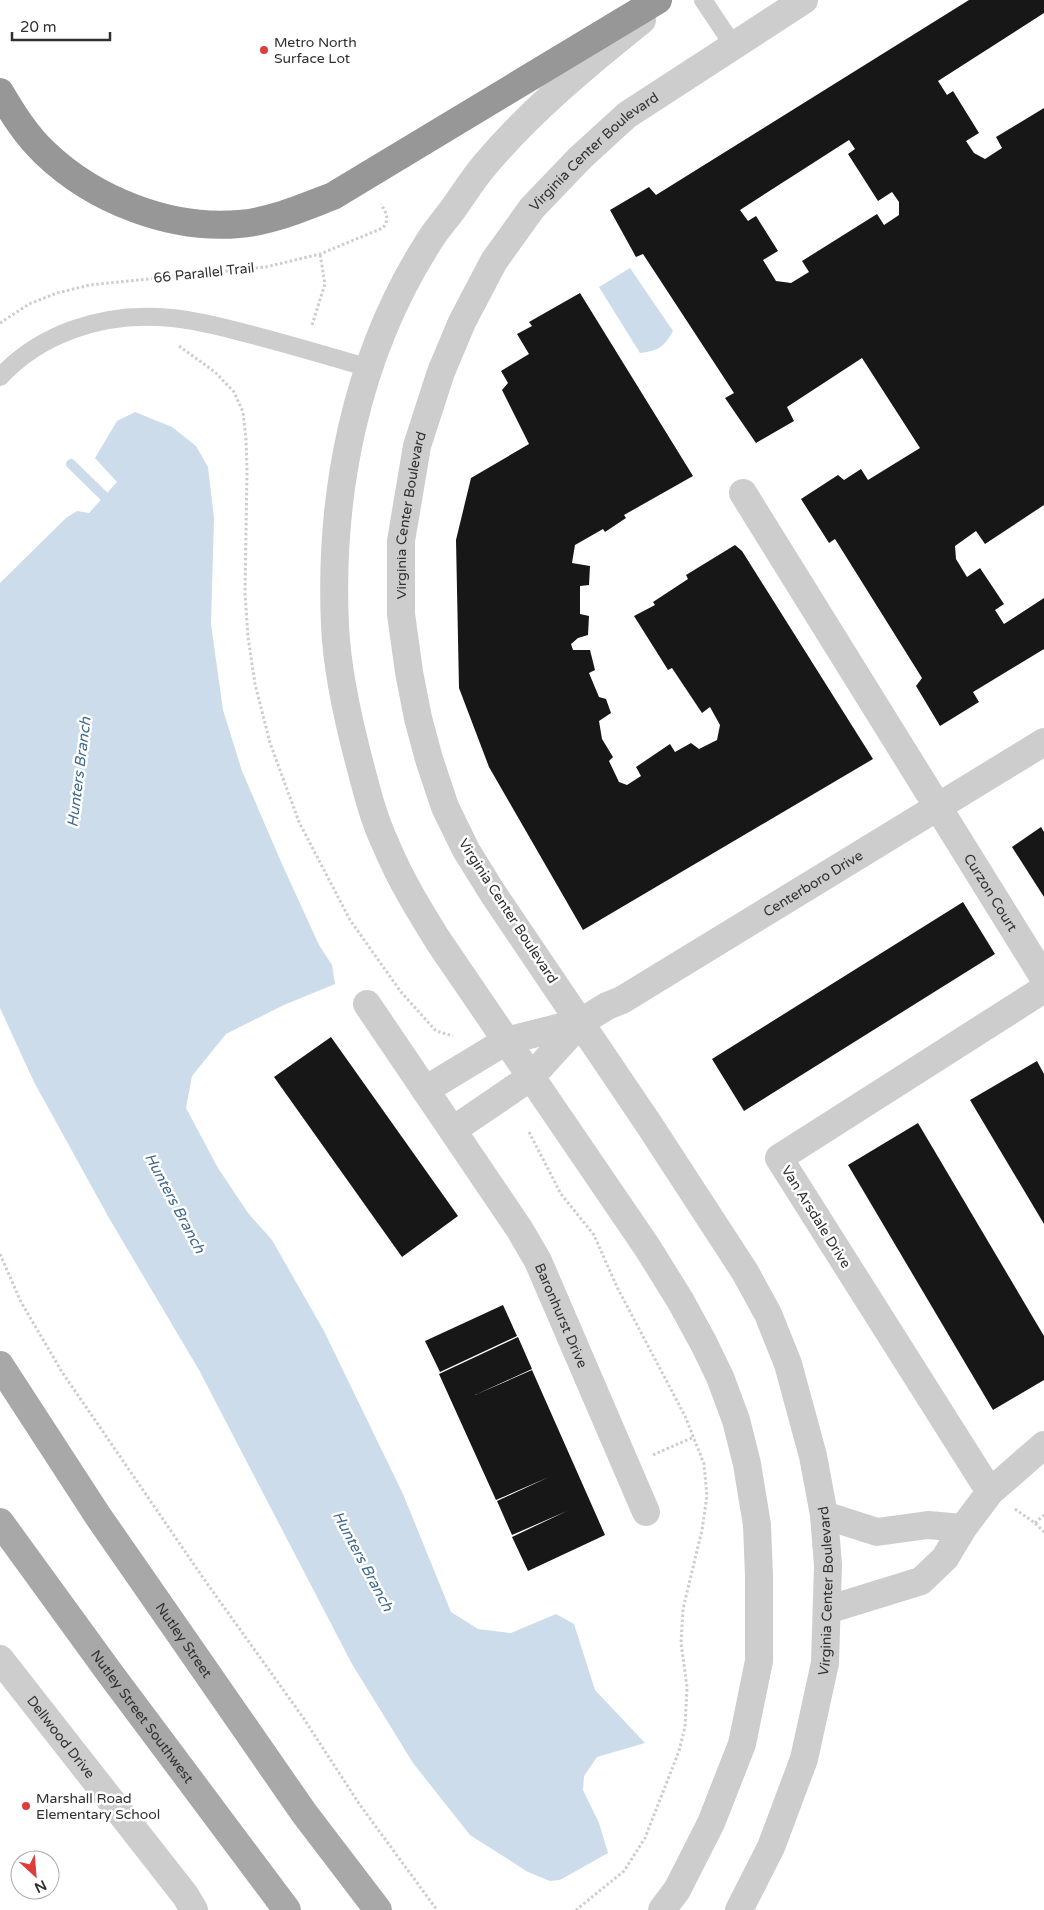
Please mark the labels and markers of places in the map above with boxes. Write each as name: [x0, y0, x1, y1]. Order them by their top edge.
place label: Metro North Surface Lot: [274, 34, 357, 67]
marker: Metro North Surface Lot: [258, 44, 270, 56]
place label: Marshall Road Elementary School: [36, 1790, 160, 1823]
marker: Marshall Road Elementary School: [20, 1800, 32, 1812]

